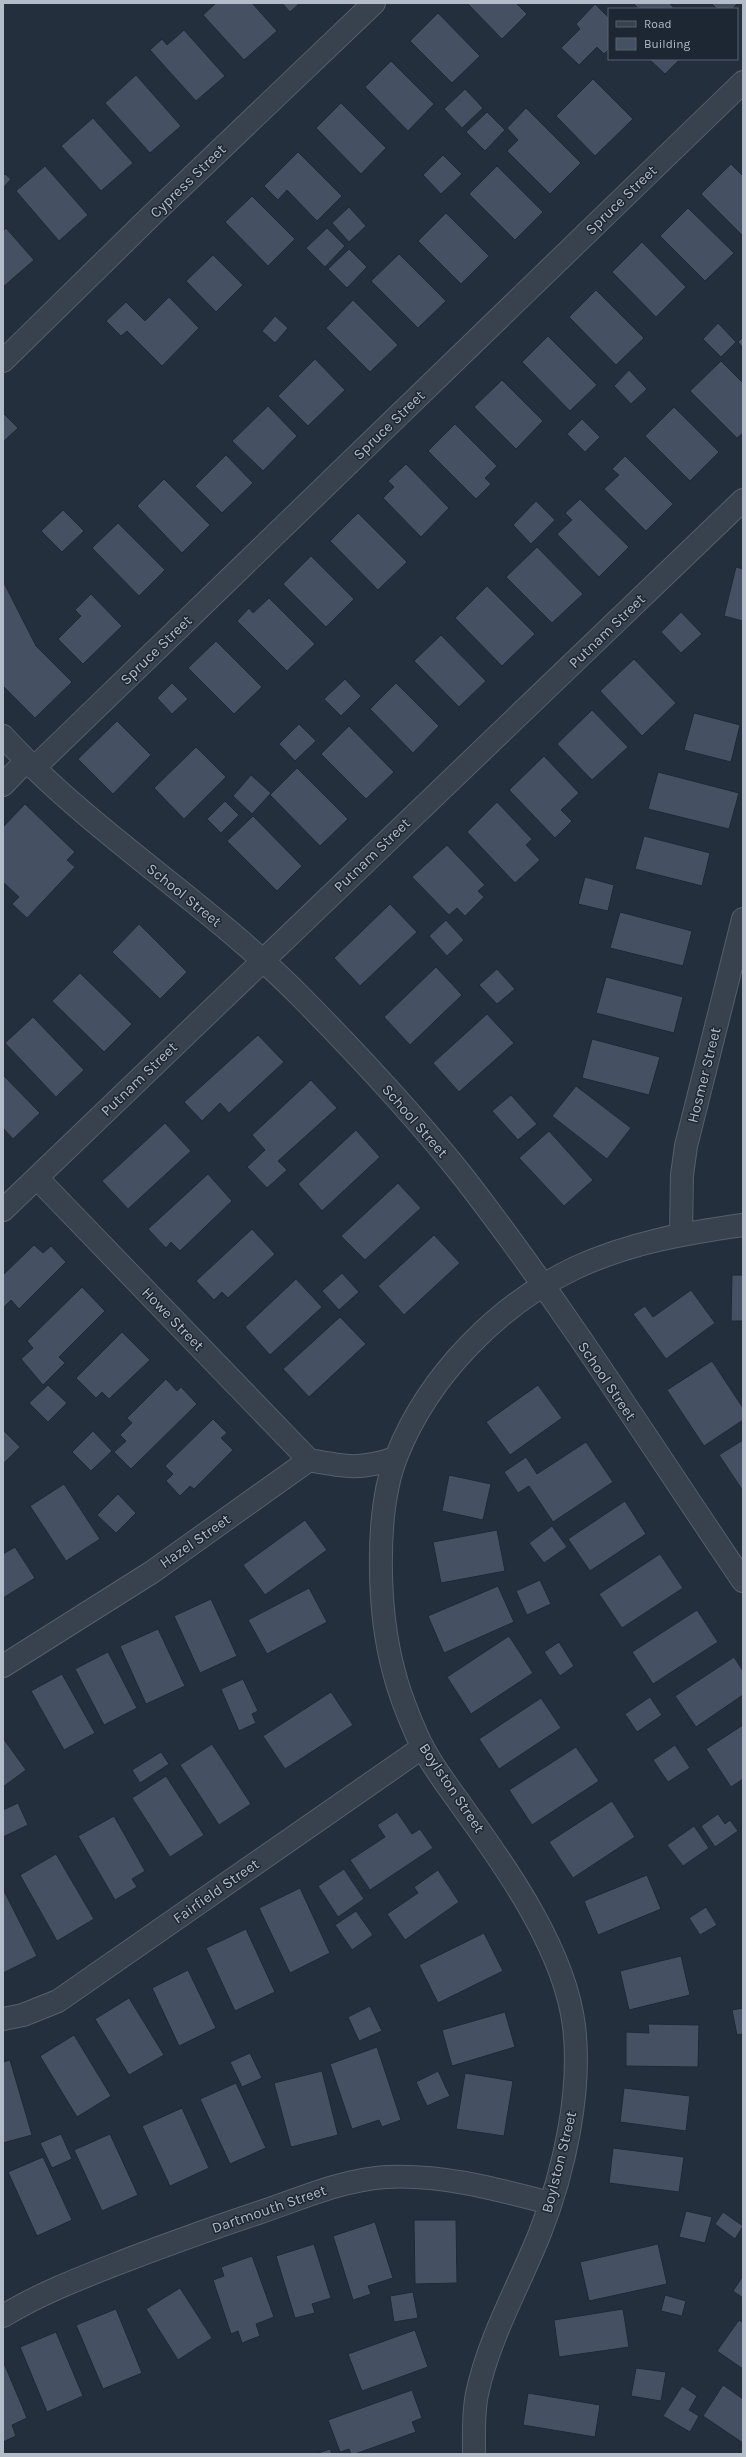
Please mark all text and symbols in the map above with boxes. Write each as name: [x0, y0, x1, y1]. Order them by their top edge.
legend: [608, 8, 738, 60]
text: Road: [644, 17, 672, 31]
text: Building: [644, 37, 691, 51]
street label: Cypress Street: [146, 140, 230, 222]
street label: Spruce Street: [581, 161, 661, 239]
street label: Spruce Street: [349, 386, 429, 464]
street label: Putnam Street: [565, 590, 649, 672]
street label: Spruce Street: [116, 611, 196, 689]
street label: Putnam Street: [330, 814, 414, 896]
street label: School Street: [143, 859, 225, 931]
street label: Hosmer Street: [683, 1025, 725, 1125]
street label: Putnam Street: [97, 1038, 181, 1120]
street label: School Street: [378, 1081, 452, 1162]
street label: Howe Street: [138, 1283, 208, 1355]
street label: School Street: [574, 1338, 640, 1424]
street label: Hazel Street: [156, 1510, 234, 1572]
street label: Boylston Street: [415, 1740, 489, 1837]
street label: Fairfield Street: [170, 1855, 263, 1927]
street label: Boylston Street: [538, 2109, 580, 2215]
street label: Dartmouth Street: [209, 2181, 329, 2237]

